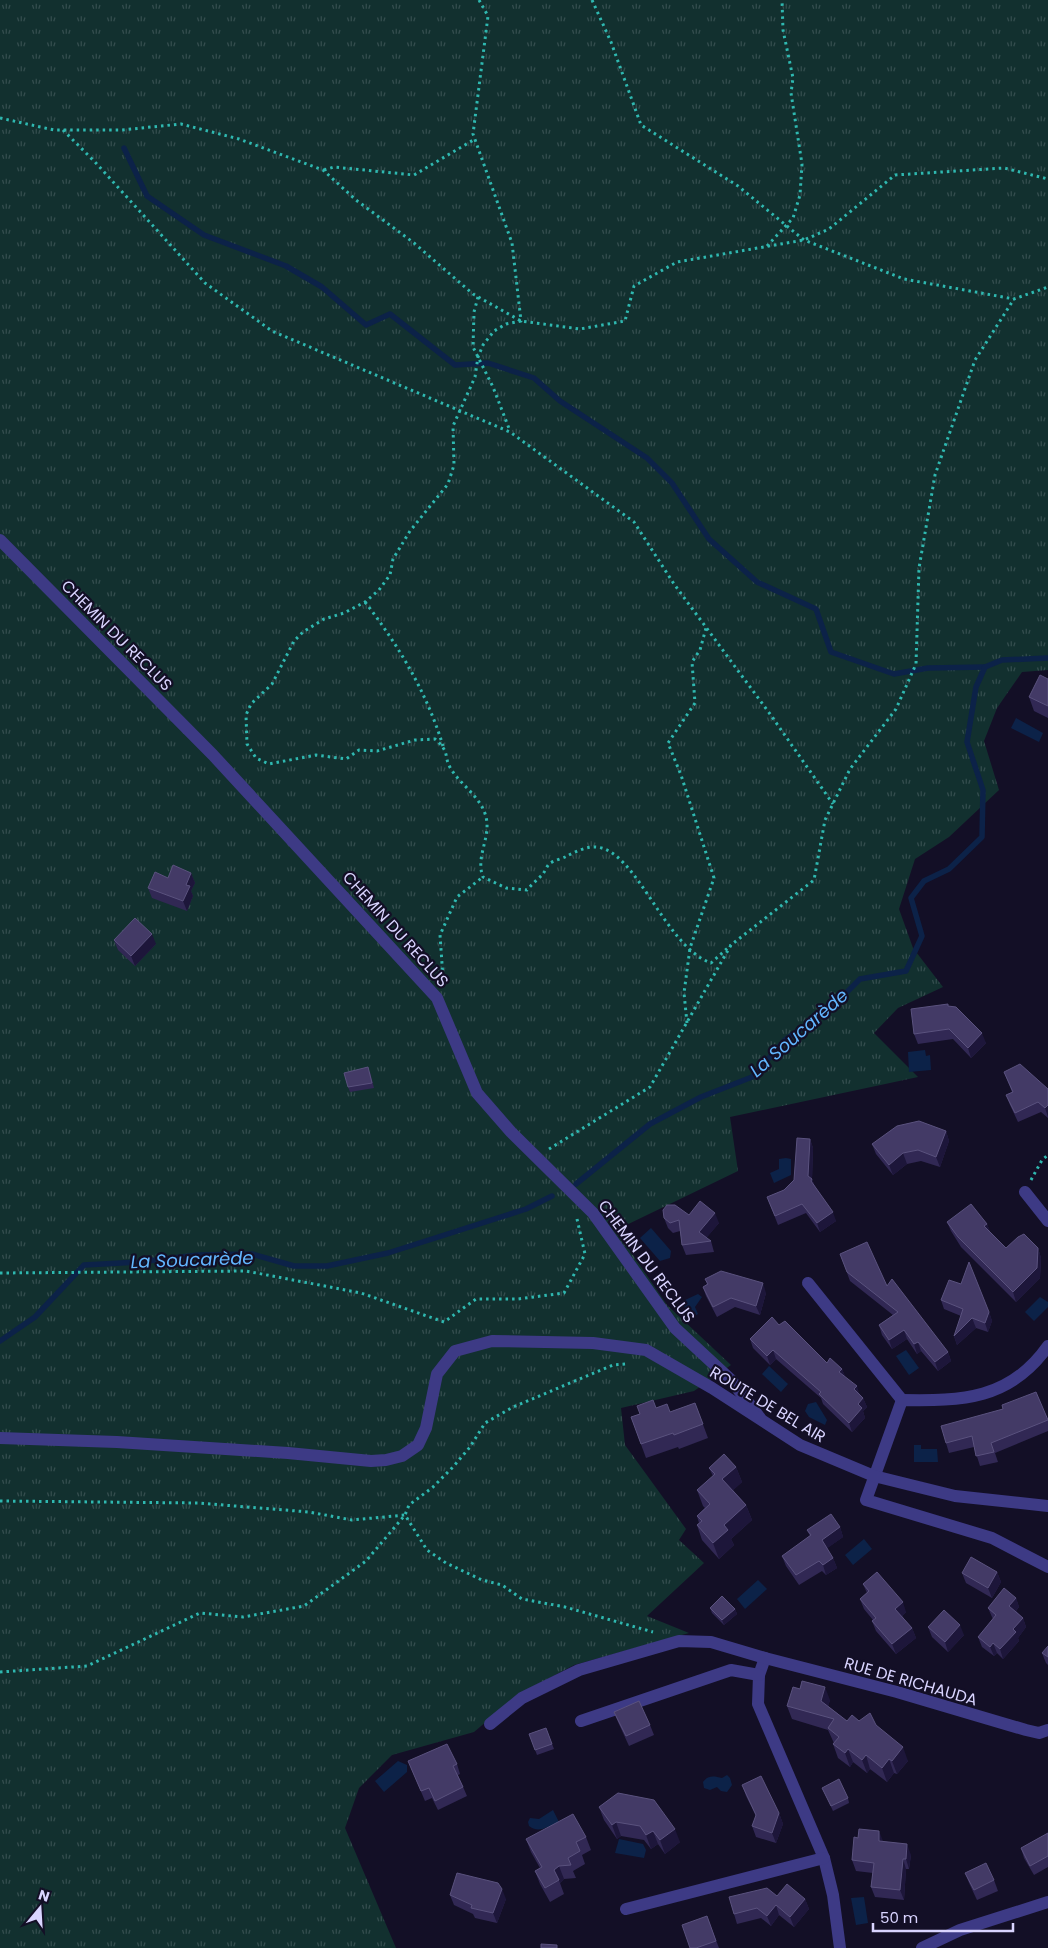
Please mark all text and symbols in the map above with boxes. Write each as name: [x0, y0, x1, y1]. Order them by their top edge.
street label: CHEMIN DU RECLUS: [56, 575, 177, 696]
street label: CHEMIN DU RECLUS: [337, 866, 454, 992]
water label: La Soucarède: [744, 983, 853, 1082]
street label: CHEMIN DU RECLUS: [593, 1195, 701, 1328]
water label: La Soucarède: [130, 1245, 254, 1274]
street label: ROUTE DE BEL AIR: [705, 1361, 830, 1448]
street label: RUE DE RICHAUDA: [842, 1651, 980, 1712]
north arrow: [15, 1883, 65, 1933]
text: N: [36, 1884, 52, 1907]
scale bar: [873, 1900, 1013, 1932]
text: 50 m: [880, 1907, 918, 1928]

